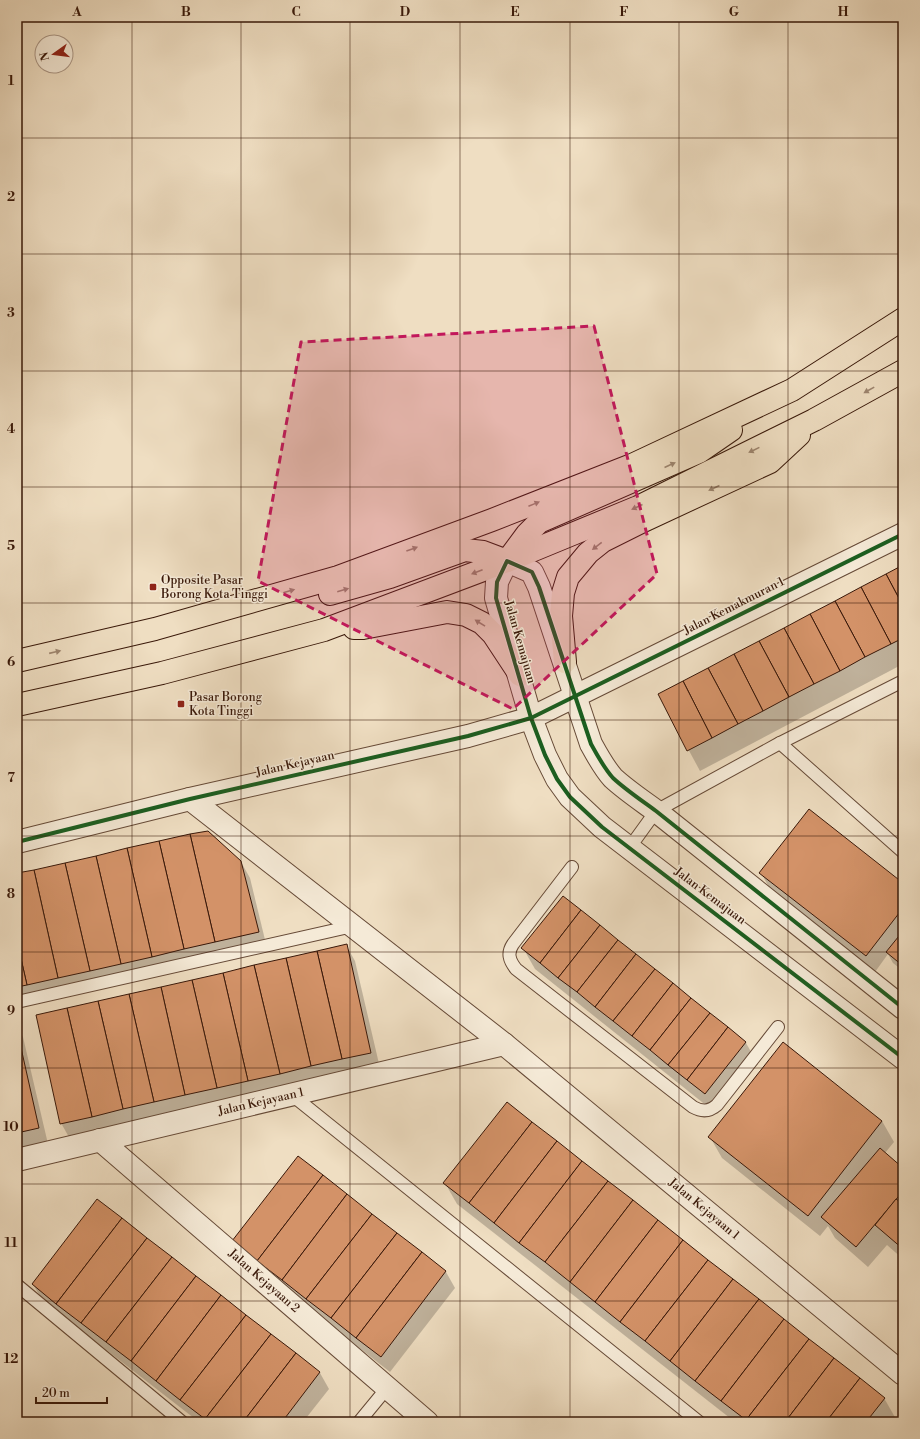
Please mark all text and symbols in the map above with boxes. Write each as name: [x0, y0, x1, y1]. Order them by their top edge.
text: A: [71, 4, 82, 20]
text: B: [181, 4, 191, 20]
text: C: [291, 4, 301, 20]
text: D: [400, 4, 410, 20]
text: E: [510, 4, 520, 20]
text: F: [619, 4, 629, 20]
text: G: [729, 4, 740, 20]
text: H: [838, 4, 849, 20]
north arrow: [34, 34, 74, 74]
text: N: [37, 50, 53, 62]
text: 1: [8, 73, 15, 89]
text: 2: [7, 189, 15, 205]
text: 3: [7, 305, 15, 321]
one-way arrow: [863, 387, 875, 393]
text: 4: [7, 421, 16, 437]
one-way arrow: [748, 447, 759, 453]
one-way arrow: [664, 462, 676, 468]
one-way arrow: [708, 485, 719, 491]
one-way arrow: [528, 500, 540, 506]
one-way arrow: [631, 504, 642, 510]
text: 5: [7, 538, 15, 554]
one-way arrow: [592, 541, 603, 550]
one-way arrow: [407, 546, 419, 552]
one-way arrow: [471, 569, 483, 575]
place label: Opposite Pasar Borong Kota Tinggi: [160, 573, 268, 602]
street label: Jalan Kemakmuran 1: [680, 574, 788, 638]
marker: Opposite Pasar Borong Kota Tinggi: [148, 582, 158, 592]
one-way arrow: [337, 587, 349, 593]
one-way arrow: [283, 588, 295, 594]
street label: Jalan Kemajuan: [501, 598, 539, 685]
one-way arrow: [474, 619, 486, 626]
one-way arrow: [49, 649, 61, 655]
text: 6: [7, 654, 15, 670]
place label: Pasar Borong Kota Tinggi: [189, 690, 263, 719]
marker: Pasar Borong Kota Tinggi: [176, 699, 186, 709]
street label: Jalan Kejayaan: [253, 748, 336, 781]
text: 7: [7, 770, 15, 786]
street label: Jalan Kemajuan: [670, 864, 749, 928]
text: 8: [7, 886, 15, 902]
text: 9: [7, 1003, 15, 1019]
street label: Jalan Kejayaan 1: [216, 1085, 306, 1119]
text: 10: [3, 1119, 19, 1135]
street label: Jalan Kejayaan 1: [665, 1174, 743, 1244]
text: 11: [5, 1235, 18, 1251]
street label: Jalan Kejayaan 2: [225, 1245, 303, 1316]
text: 12: [4, 1351, 18, 1367]
scale bar: [36, 1379, 107, 1405]
text: 20 m: [42, 1386, 70, 1401]

